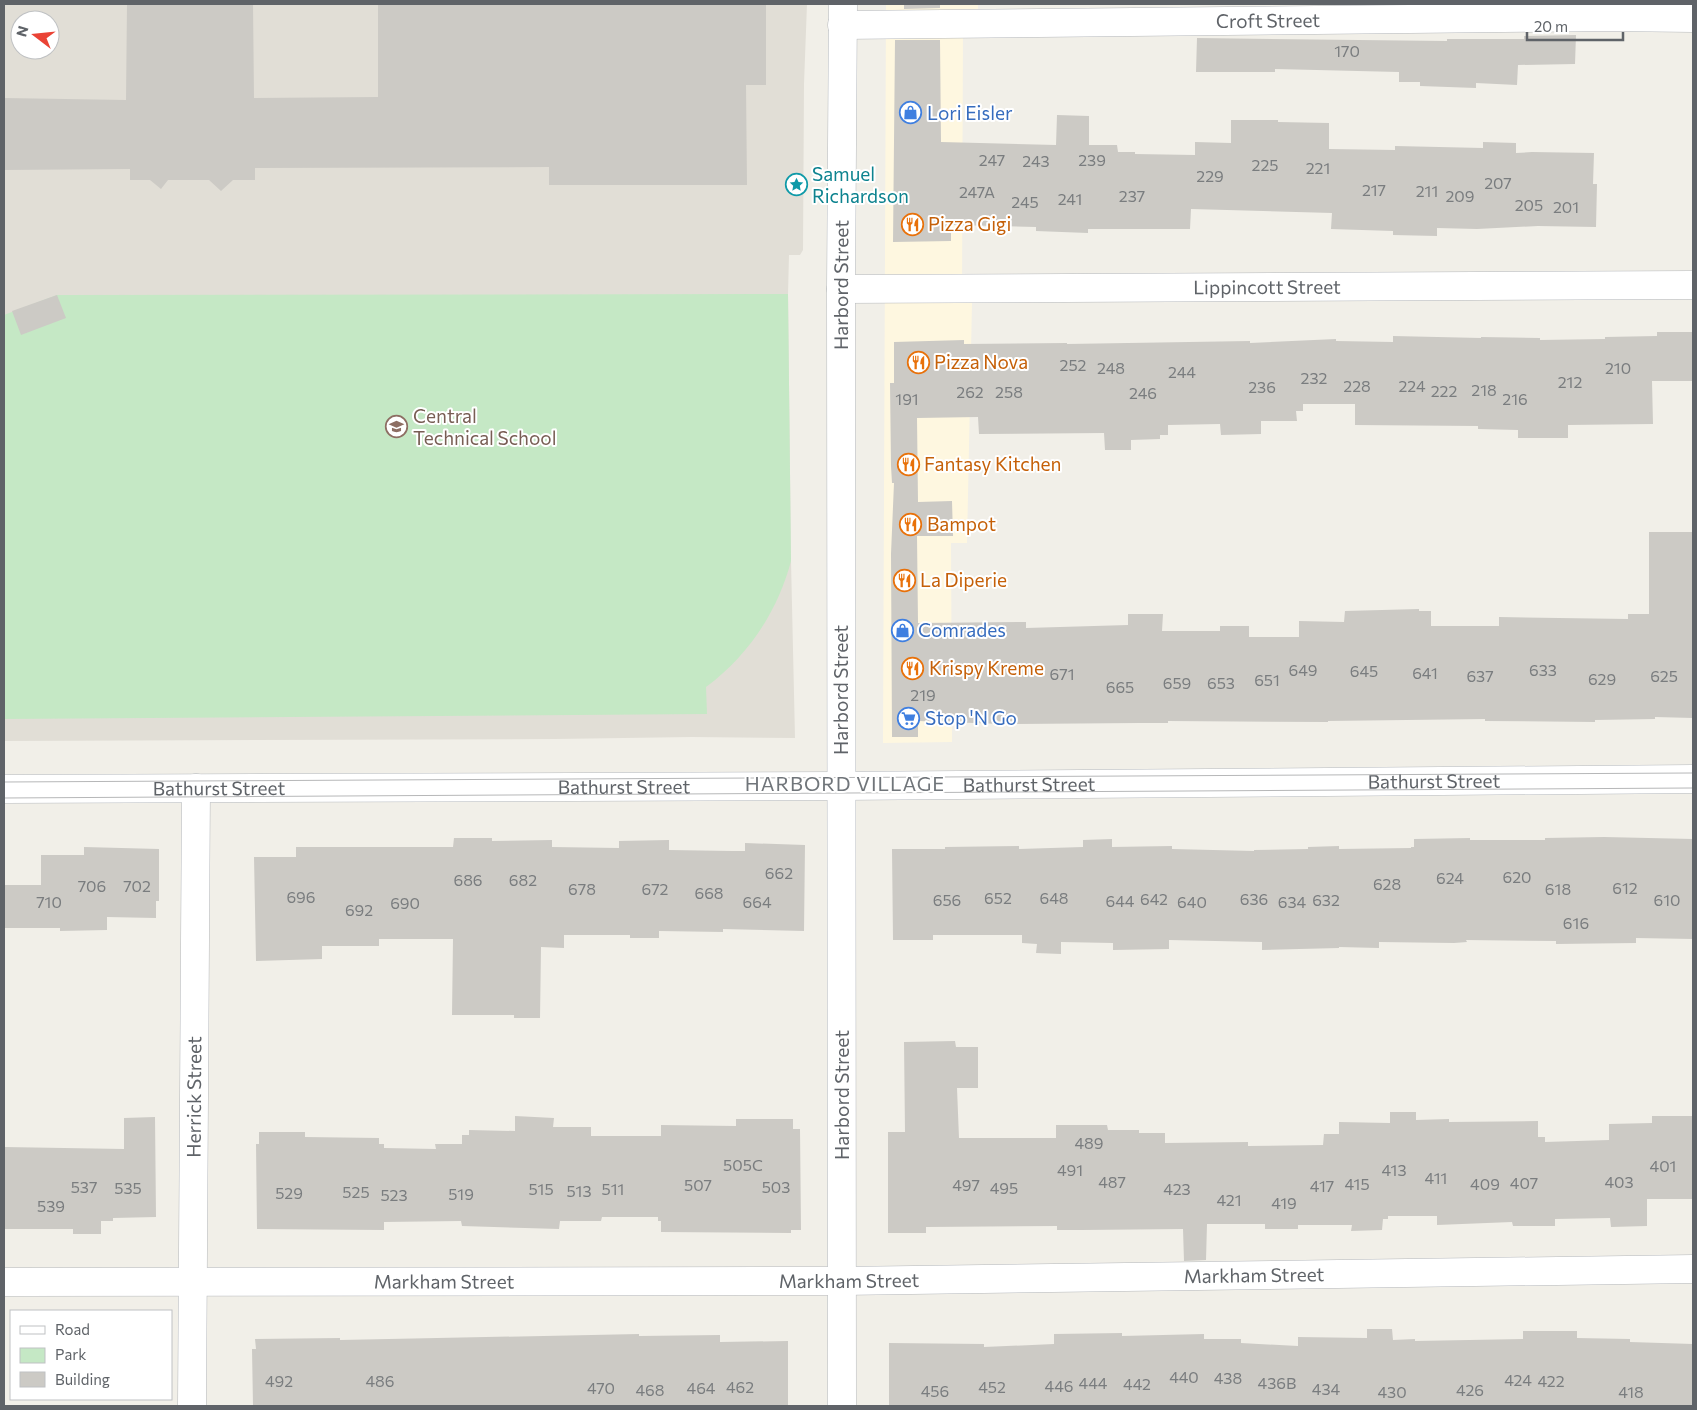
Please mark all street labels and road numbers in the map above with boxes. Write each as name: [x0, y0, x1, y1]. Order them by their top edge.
street label: Croft Street: [1216, 8, 1320, 32]
street label: Harbord Street: [829, 220, 852, 350]
street label: Lippincott Street: [1193, 275, 1341, 298]
street label: Harbord Street: [829, 625, 852, 755]
street label: Bathurst Street: [1368, 769, 1501, 793]
street label: Bathurst Street: [963, 772, 1096, 796]
street label: Bathurst Street: [558, 775, 691, 798]
street label: Bathurst Street: [153, 776, 286, 799]
street label: Harbord Street: [830, 1030, 853, 1160]
street label: Herrick Street: [182, 1036, 205, 1158]
street label: Markham Street: [1183, 1262, 1325, 1287]
street label: Markham Street: [779, 1268, 920, 1292]
street label: Markham Street: [374, 1269, 515, 1293]

